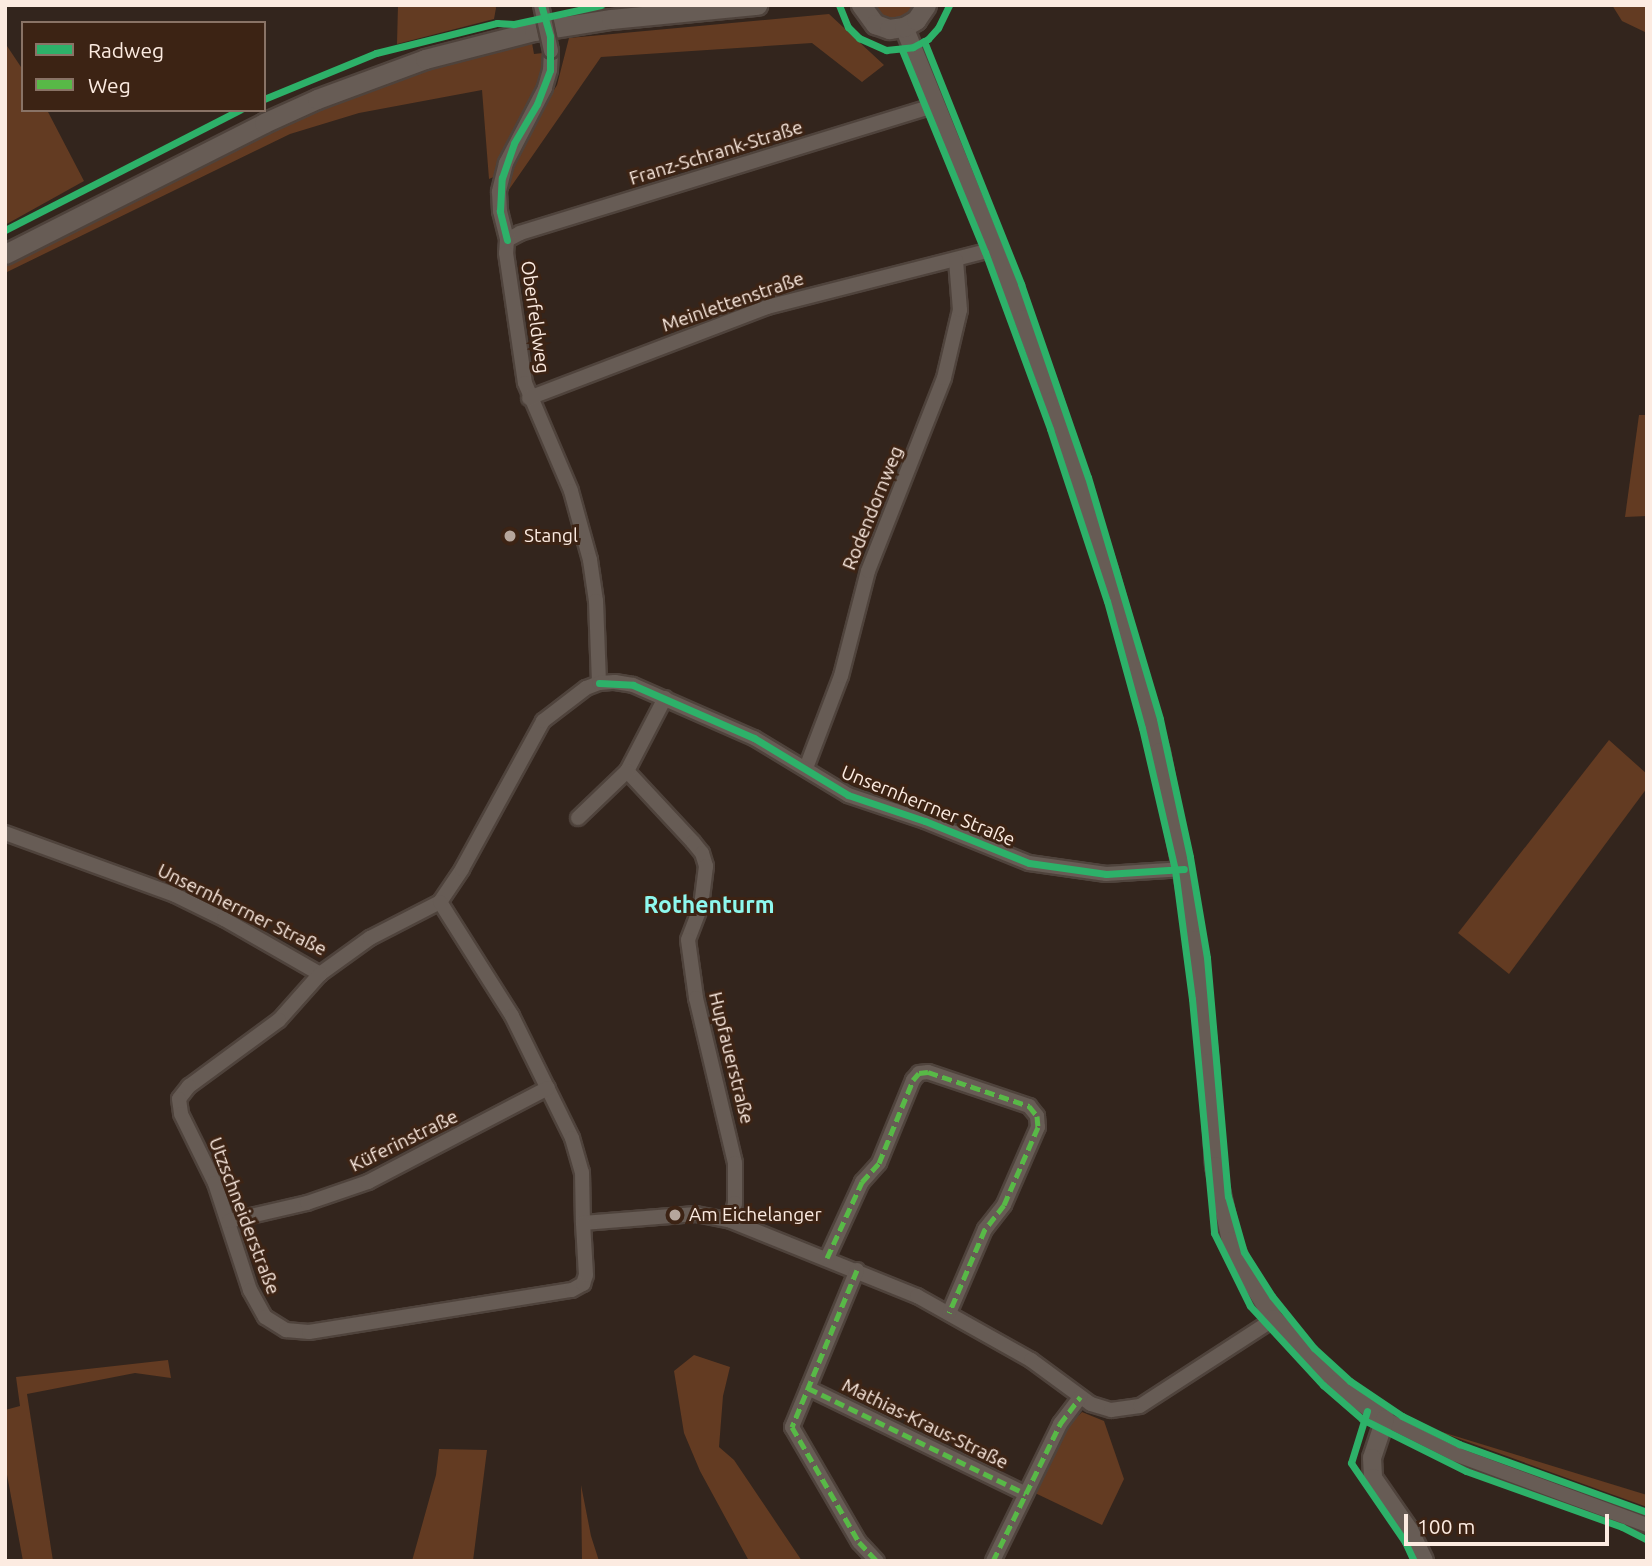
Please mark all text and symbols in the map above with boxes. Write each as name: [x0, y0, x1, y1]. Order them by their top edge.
legend: [21, 21, 266, 112]
text: Radweg: [88, 38, 164, 62]
text: Weg: [88, 73, 131, 97]
street label: Franz-Schrank-Straße: [627, 116, 805, 190]
street label: Oberfeldweg: [516, 259, 554, 375]
street label: Meinlettenstraße: [659, 267, 807, 337]
street label: Rodendornweg: [838, 443, 908, 573]
place label: Stangl: [524, 525, 578, 547]
marker: Stangl: [502, 528, 518, 544]
street label: Unsernherrner Straße: [838, 761, 1018, 851]
street label: Unsernherrner Straße: [154, 859, 330, 961]
district label: Rothenturm: [643, 891, 775, 919]
street label: Hupfauerstraße: [704, 990, 758, 1126]
street label: Küferinstraße: [346, 1105, 462, 1177]
street label: Utzschneiderstraße: [204, 1134, 284, 1298]
place label: Am Eichelanger: [689, 1204, 822, 1226]
marker: Am Eichelanger: [667, 1207, 683, 1223]
street label: Mathias-Kraus-Straße: [838, 1374, 1012, 1474]
scale bar: [1407, 1500, 1612, 1544]
text: 100 m: [1417, 1514, 1475, 1538]

